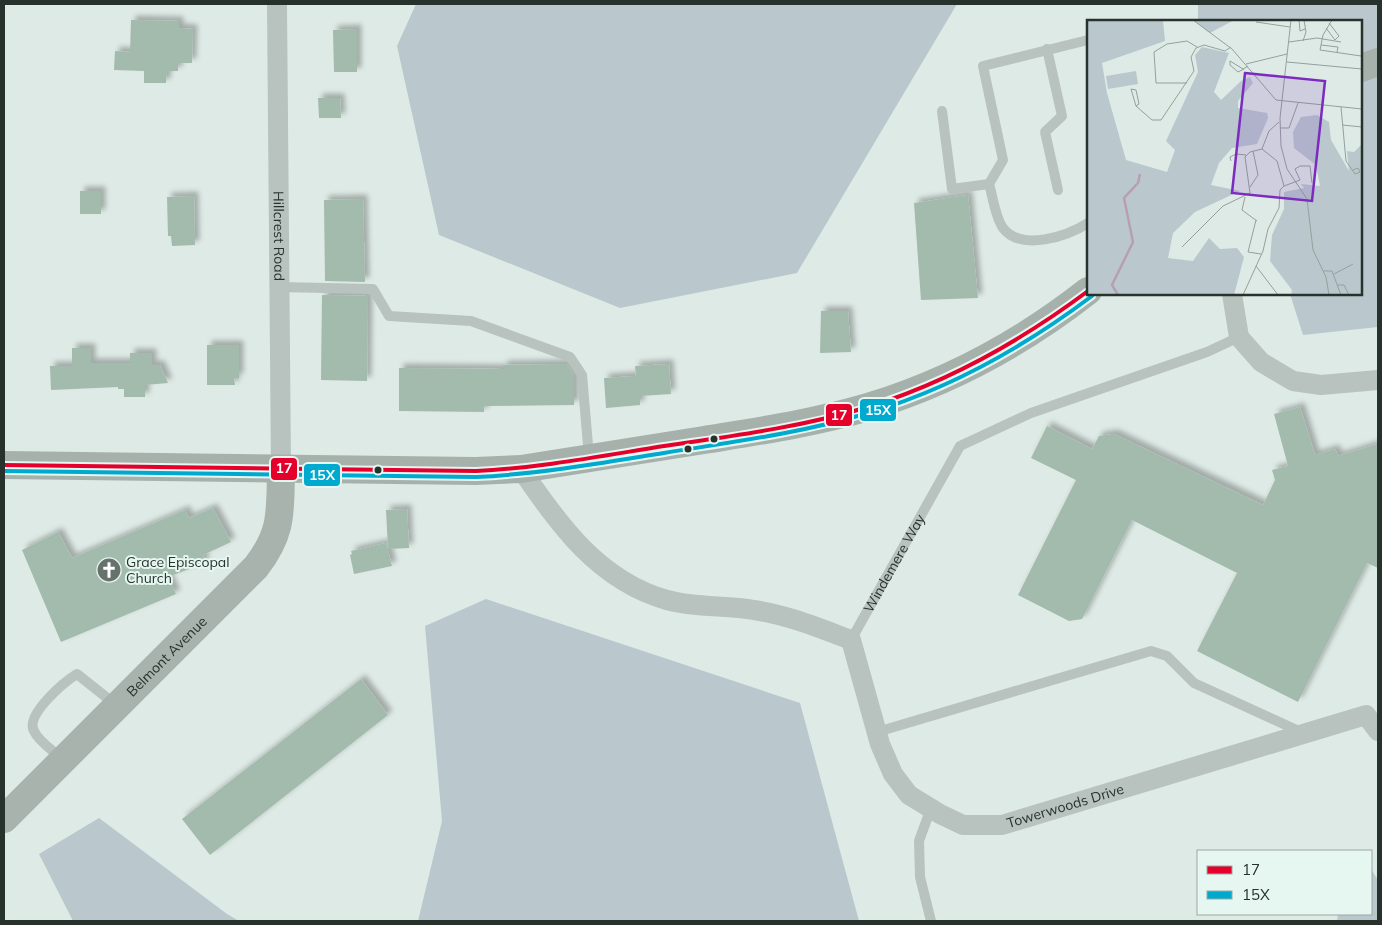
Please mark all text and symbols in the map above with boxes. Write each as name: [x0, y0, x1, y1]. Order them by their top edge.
inset map: [1087, 20, 1362, 295]
street label: Hillcrest Road: [270, 191, 288, 281]
line badge: 15X: [859, 398, 897, 422]
text: 15X: [865, 401, 892, 419]
line badge: 17: [825, 403, 853, 427]
text: 17: [831, 406, 847, 424]
unlabelled marker: [709, 434, 719, 444]
unlabelled marker: [683, 444, 693, 454]
line badge: 17: [270, 457, 298, 481]
text: 17: [276, 459, 292, 477]
line badge: 15X: [303, 463, 341, 487]
unlabelled marker: [373, 465, 383, 475]
text: 15X: [309, 466, 336, 484]
street label: Windemere Way: [859, 510, 929, 616]
place label: Grace Episcopal Church: [126, 553, 230, 587]
church icon: Grace Episcopal Church: [96, 557, 122, 583]
street label: Belmont Avenue: [123, 612, 211, 700]
street label: Towerwoods Drive: [1004, 780, 1126, 832]
legend: [1197, 850, 1372, 915]
text: 17: [1242, 860, 1260, 879]
text: 15X: [1242, 885, 1270, 904]

